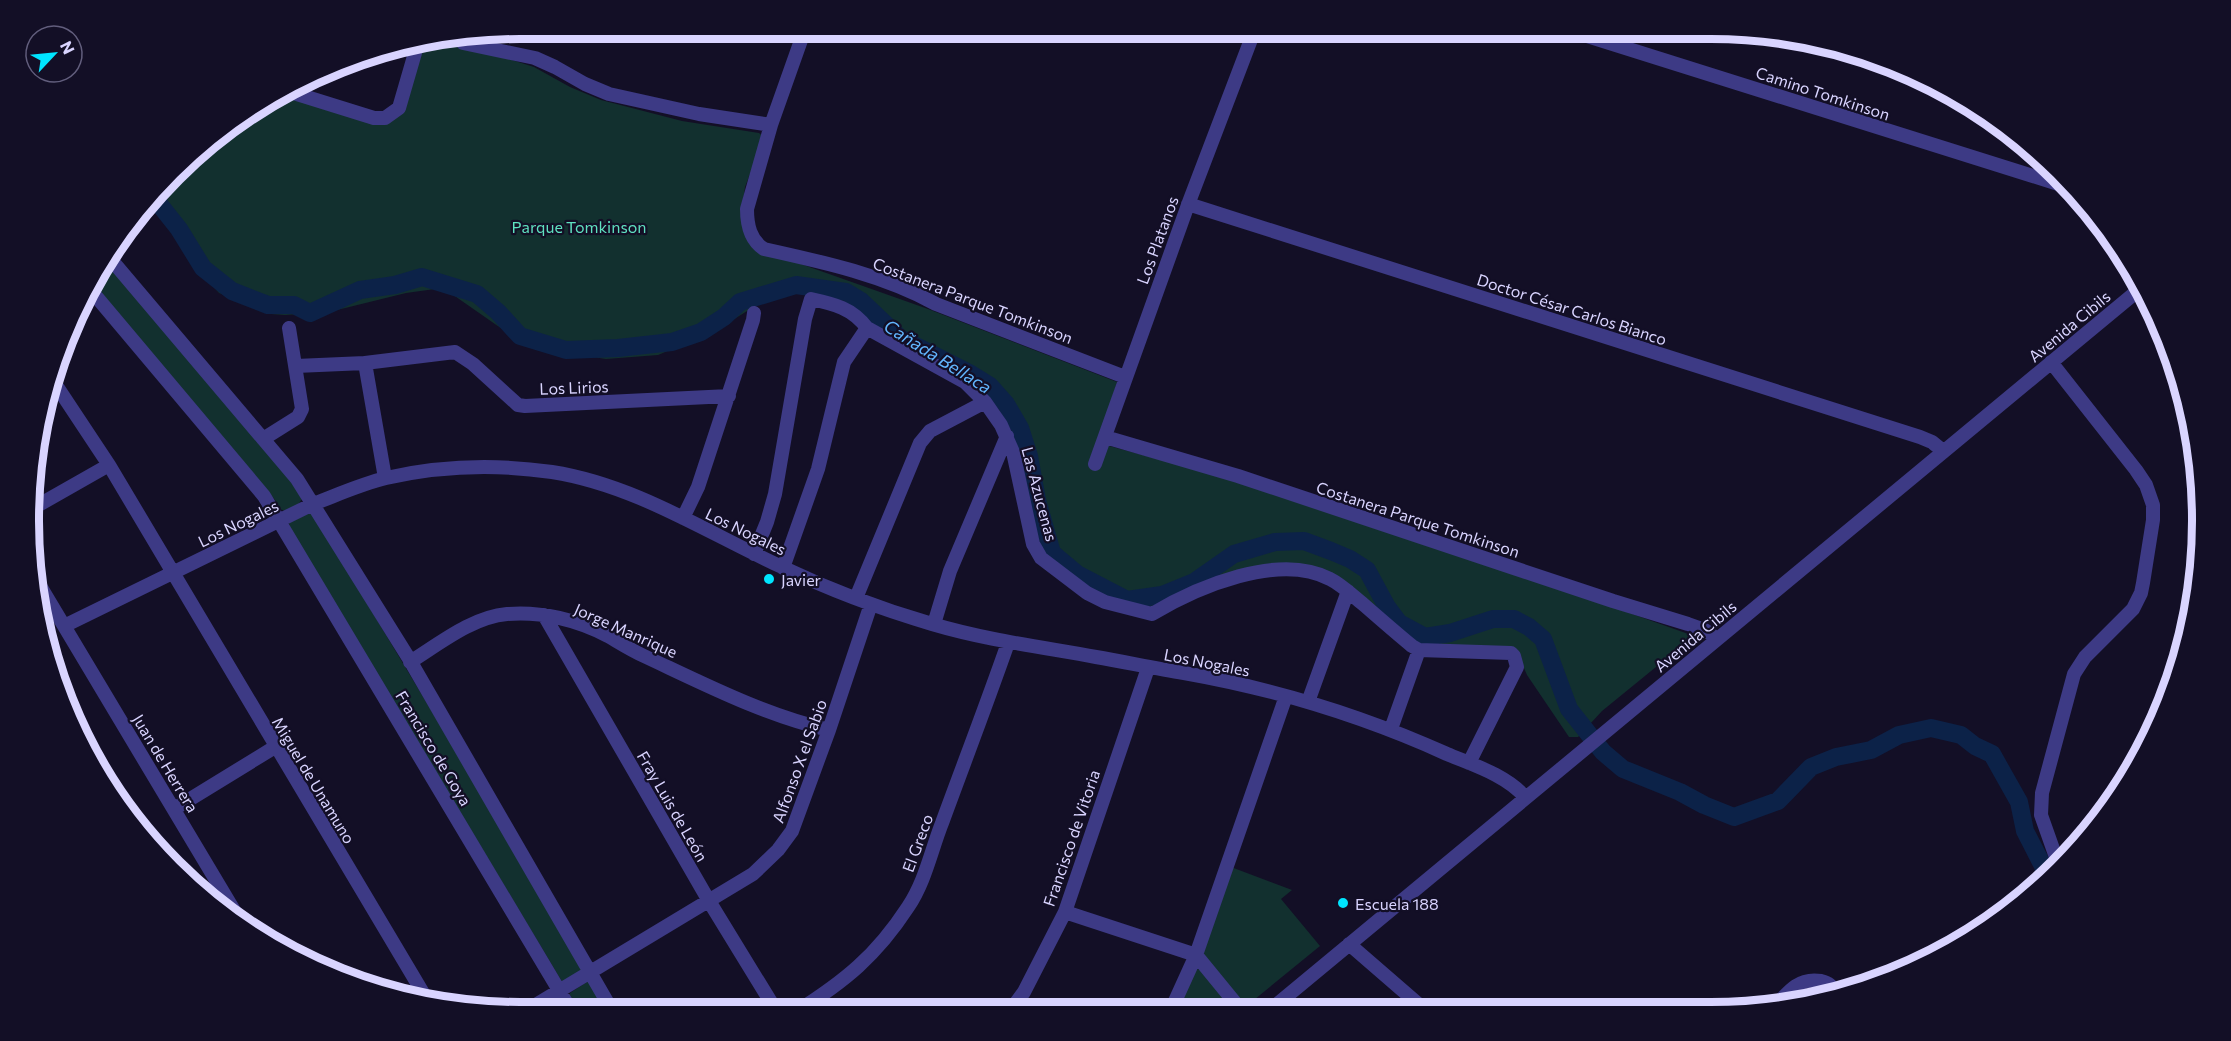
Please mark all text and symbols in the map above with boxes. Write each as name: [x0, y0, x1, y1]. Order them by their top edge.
north arrow: [24, 24, 84, 84]
text: N: [57, 38, 79, 57]
street label: Camino Tomkinson: [1754, 62, 1892, 124]
street label: Los Platanos: [1132, 193, 1182, 287]
park label: Parque Tomkinson: [512, 217, 646, 236]
street label: Costanera Parque Tomkinson: [870, 253, 1076, 347]
street label: Doctor César Carlos Bianco: [1475, 269, 1669, 349]
street label: Avenida Cibils: [2024, 286, 2114, 366]
water label: Cañada Bellaca: [880, 314, 996, 398]
street label: Los Lirios: [539, 376, 609, 398]
street label: Las Azucenas: [1018, 445, 1062, 543]
street label: Costanera Parque Tomkinson: [1314, 477, 1522, 561]
street label: Los Nogales: [195, 495, 281, 551]
street label: Los Nogales: [703, 503, 789, 559]
place label: Javier: [781, 570, 822, 589]
marker: Javier: [762, 572, 776, 586]
street label: Avenida Cibils: [1650, 596, 1740, 676]
street label: Jorge Manrique: [572, 599, 680, 661]
street label: Los Nogales: [1162, 644, 1252, 680]
street label: Francisco de Goya: [392, 687, 476, 809]
street label: Alfonso X el Sabio: [768, 697, 830, 825]
street label: Juan de Herrera: [129, 711, 203, 815]
street label: Miguel de Unamuno: [269, 713, 359, 847]
street label: Fray Luis de León: [634, 747, 712, 865]
street label: Francisco de Vitoria: [1039, 767, 1103, 909]
street label: El Greco: [898, 811, 936, 875]
place label: Escuela 188: [1355, 894, 1439, 913]
marker: Escuela 188: [1336, 896, 1350, 910]

